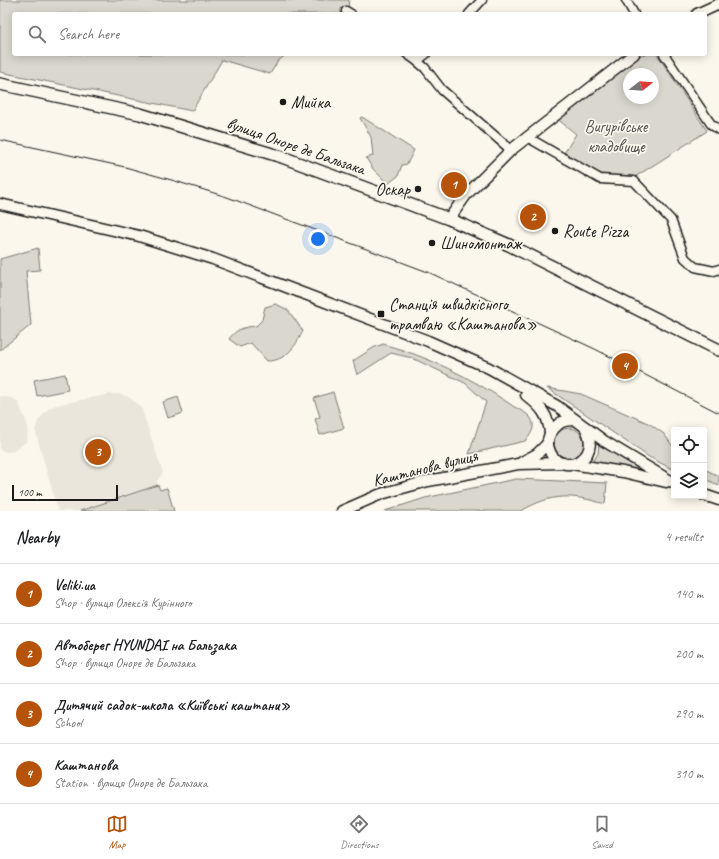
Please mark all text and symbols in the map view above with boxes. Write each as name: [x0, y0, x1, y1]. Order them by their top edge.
search box: [12, 12, 707, 56]
icon: search: [26, 23, 48, 45]
text: Search here: [58, 25, 119, 44]
north arrow: [623, 68, 659, 104]
place label: Мийка: [291, 92, 332, 113]
marker: Мийка: [278, 97, 288, 107]
street label: вулиця Оноре де Бальзака: [224, 112, 370, 180]
park label: Вигурівське кладовище: [585, 116, 649, 157]
pin: 1: [441, 170, 467, 200]
place label: Оскар: [375, 179, 412, 200]
marker: Оскар: [413, 184, 423, 194]
pin: 2: [520, 202, 546, 232]
place label: Route Pizza: [563, 221, 629, 242]
marker: Route Pizza: [550, 226, 560, 236]
your location: [308, 229, 328, 249]
place label: Шиномонтаж: [440, 233, 524, 254]
marker: Шиномонтаж: [427, 238, 437, 248]
place label: Станція швидкісного трамваю «Каштанова»: [389, 294, 537, 335]
marker: Станція швидкісного трамваю «Каштанова»: [376, 309, 386, 319]
pin: 4: [612, 351, 638, 381]
map controls: [671, 427, 707, 499]
button: locate: [671, 427, 707, 463]
pin: 3: [85, 437, 111, 467]
street label: Каштанова вулиця: [370, 445, 481, 491]
button: layers: [671, 463, 707, 499]
scale bar: [12, 483, 118, 502]
text: 100 m: [18, 485, 42, 499]
text: Nearby: [16, 527, 59, 548]
text: 4 results: [665, 529, 703, 545]
text: Veliki.ua: [54, 576, 95, 595]
text: 1: [26, 586, 32, 602]
text: 140 m: [675, 586, 703, 602]
text: Shop · вулиця Олексія Курінного: [54, 595, 192, 611]
text: Автоберег HYUNDAI на Бальзака: [54, 636, 236, 655]
text: 2: [26, 646, 32, 662]
text: 200 m: [675, 646, 703, 662]
text: Shop · вулиця Оноре де Бальзака: [54, 655, 196, 671]
text: Дитячий садок-школа «Київські каштани»: [54, 696, 290, 715]
text: 3: [26, 706, 32, 722]
text: 290 m: [675, 706, 703, 722]
text: School: [54, 715, 82, 731]
text: Каштанова: [54, 756, 118, 775]
text: 4: [26, 766, 32, 782]
text: 310 m: [675, 766, 703, 782]
text: Station · вулиця Оноре де Бальзака: [54, 775, 207, 791]
tab: Map: [106, 813, 128, 851]
tab: Directions: [340, 813, 379, 851]
tab: Saved: [591, 813, 613, 851]

